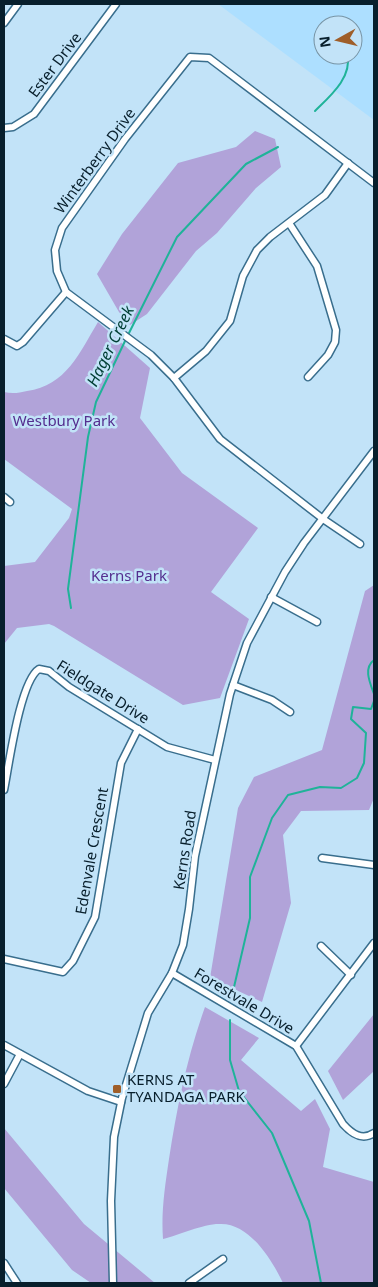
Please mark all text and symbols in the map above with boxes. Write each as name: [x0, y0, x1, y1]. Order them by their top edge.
north arrow: [313, 15, 363, 65]
street label: Ester Drive: [23, 28, 85, 101]
text: N: [314, 35, 335, 49]
street label: Winterberry Drive: [49, 104, 139, 217]
water label: Hager Creek: [81, 301, 139, 390]
park label: Westbury Park: [13, 410, 115, 430]
park label: Kerns Park: [91, 565, 167, 585]
street label: Fieldgate Drive: [53, 655, 154, 728]
street label: Edenvale Crescent: [70, 785, 112, 916]
street label: Kerns Road: [168, 809, 200, 891]
street label: Forestvale Drive: [191, 962, 298, 1038]
place label: KERNS AT TYANDAGA PARK: [127, 1069, 245, 1106]
marker: KERNS AT TYANDAGA PARK: [111, 1083, 123, 1095]

